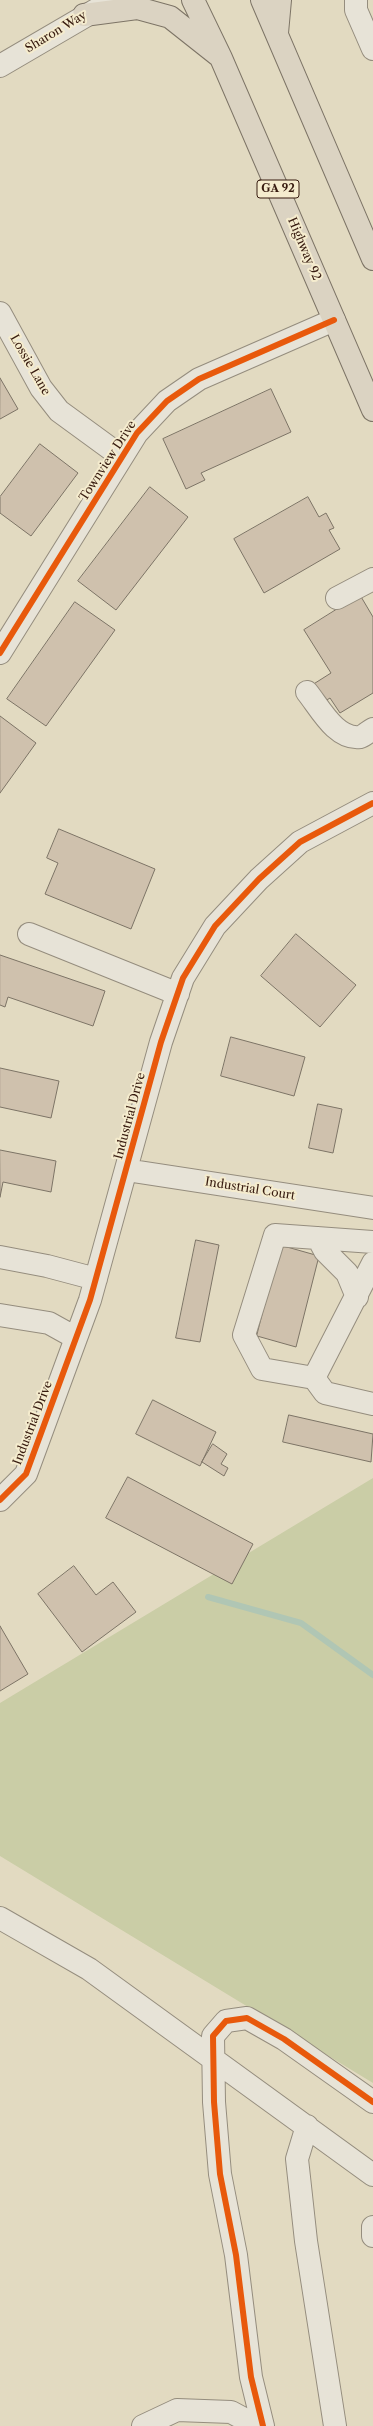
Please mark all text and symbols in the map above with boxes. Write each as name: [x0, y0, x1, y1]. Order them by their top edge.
street label: Sharon Way: [23, 8, 89, 56]
road number: GA 92: [257, 180, 299, 198]
street label: Highway 92: [284, 215, 324, 283]
street label: Lossie Lane: [7, 332, 53, 398]
street label: Townview Drive: [77, 418, 139, 504]
street label: Industrial Drive: [112, 1071, 148, 1161]
street label: Industrial Court: [204, 1175, 296, 1203]
street label: Industrial Drive: [10, 1379, 56, 1467]

